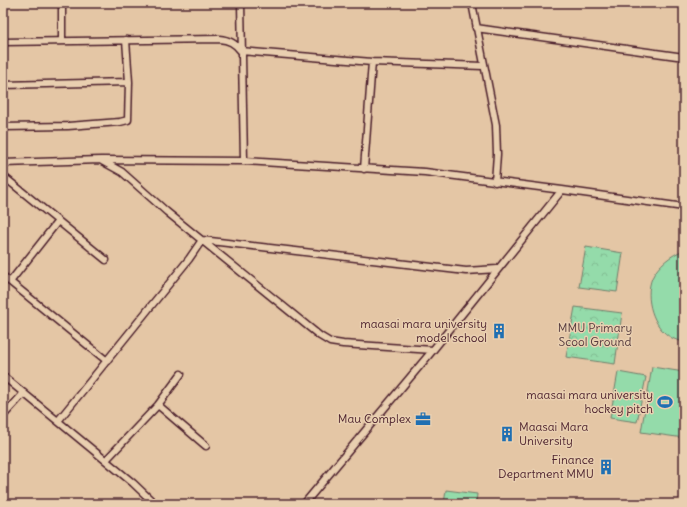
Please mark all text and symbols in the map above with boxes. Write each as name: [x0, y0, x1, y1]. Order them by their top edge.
place label: maasai mara university model school: [360, 316, 487, 345]
park label: MMU Primary Scool Ground: [558, 320, 632, 349]
building icon: maasai mara university model school: [490, 322, 508, 340]
place label: maasai mara university hockey pitch: [526, 387, 653, 416]
sports icon: maasai mara university hockey pitch: [656, 393, 674, 411]
office icon: Mau Complex: [414, 410, 432, 428]
place label: Mau Complex: [338, 411, 411, 426]
place label: Maasai Mara University: [519, 419, 588, 448]
building icon: Maasai Mara University: [498, 425, 516, 443]
place label: Finance Department MMU: [498, 452, 594, 481]
building icon: Finance Department MMU: [597, 458, 615, 476]

